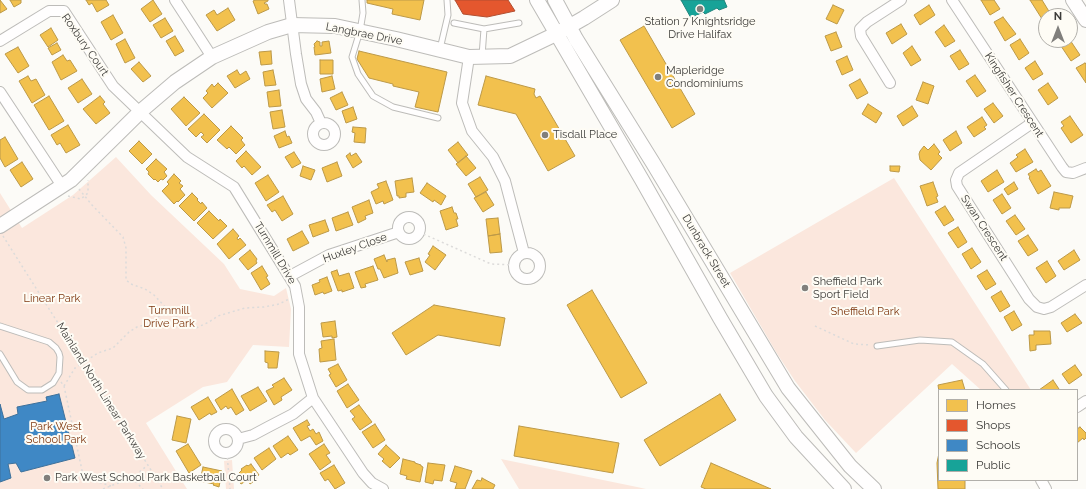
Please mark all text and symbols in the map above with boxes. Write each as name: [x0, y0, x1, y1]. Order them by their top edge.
marker: Station 7 Knightsridge Drive Halifax: [695, 4, 705, 14]
north arrow: [1038, 8, 1078, 48]
text: N: [1054, 10, 1062, 23]
street label: Roxbury Court: [59, 11, 111, 79]
place label: Station 7 Knightsridge Drive Halifax: [644, 15, 756, 41]
street label: Langbrae Drive: [325, 20, 403, 48]
street label: Kingfisher Crescent: [982, 50, 1046, 140]
place label: Mapleridge Condominiums: [666, 64, 743, 90]
marker: Mapleridge Condominiums: [653, 72, 663, 82]
place label: Tisdall Place: [553, 128, 617, 142]
marker: Tisdall Place: [540, 130, 550, 140]
street label: Swan Crescent: [958, 193, 1010, 263]
street label: Dunbrack Street: [679, 212, 733, 290]
street label: Turnmill Drive: [251, 220, 299, 286]
street label: Huxley Close: [321, 230, 389, 266]
place label: Sheffield Park Sport Field: [813, 275, 882, 301]
marker: Sheffield Park Sport Field: [800, 283, 810, 293]
park label: Linear Park: [24, 292, 80, 306]
park label: Turnmill Drive Park: [143, 304, 195, 330]
park label: Sheffield Park: [830, 305, 900, 319]
street label: Mainland North Linear Parkway: [53, 320, 149, 462]
legend: [938, 389, 1078, 481]
text: Homes: [976, 398, 1016, 412]
text: Shops: [976, 418, 1011, 432]
park label: Park West School Park: [26, 420, 86, 446]
text: Schools: [976, 438, 1020, 452]
text: Public: [976, 458, 1010, 472]
place label: Park West School Park Basketball Court: [55, 471, 257, 485]
marker: Park West School Park Basketball Court: [42, 473, 52, 483]

